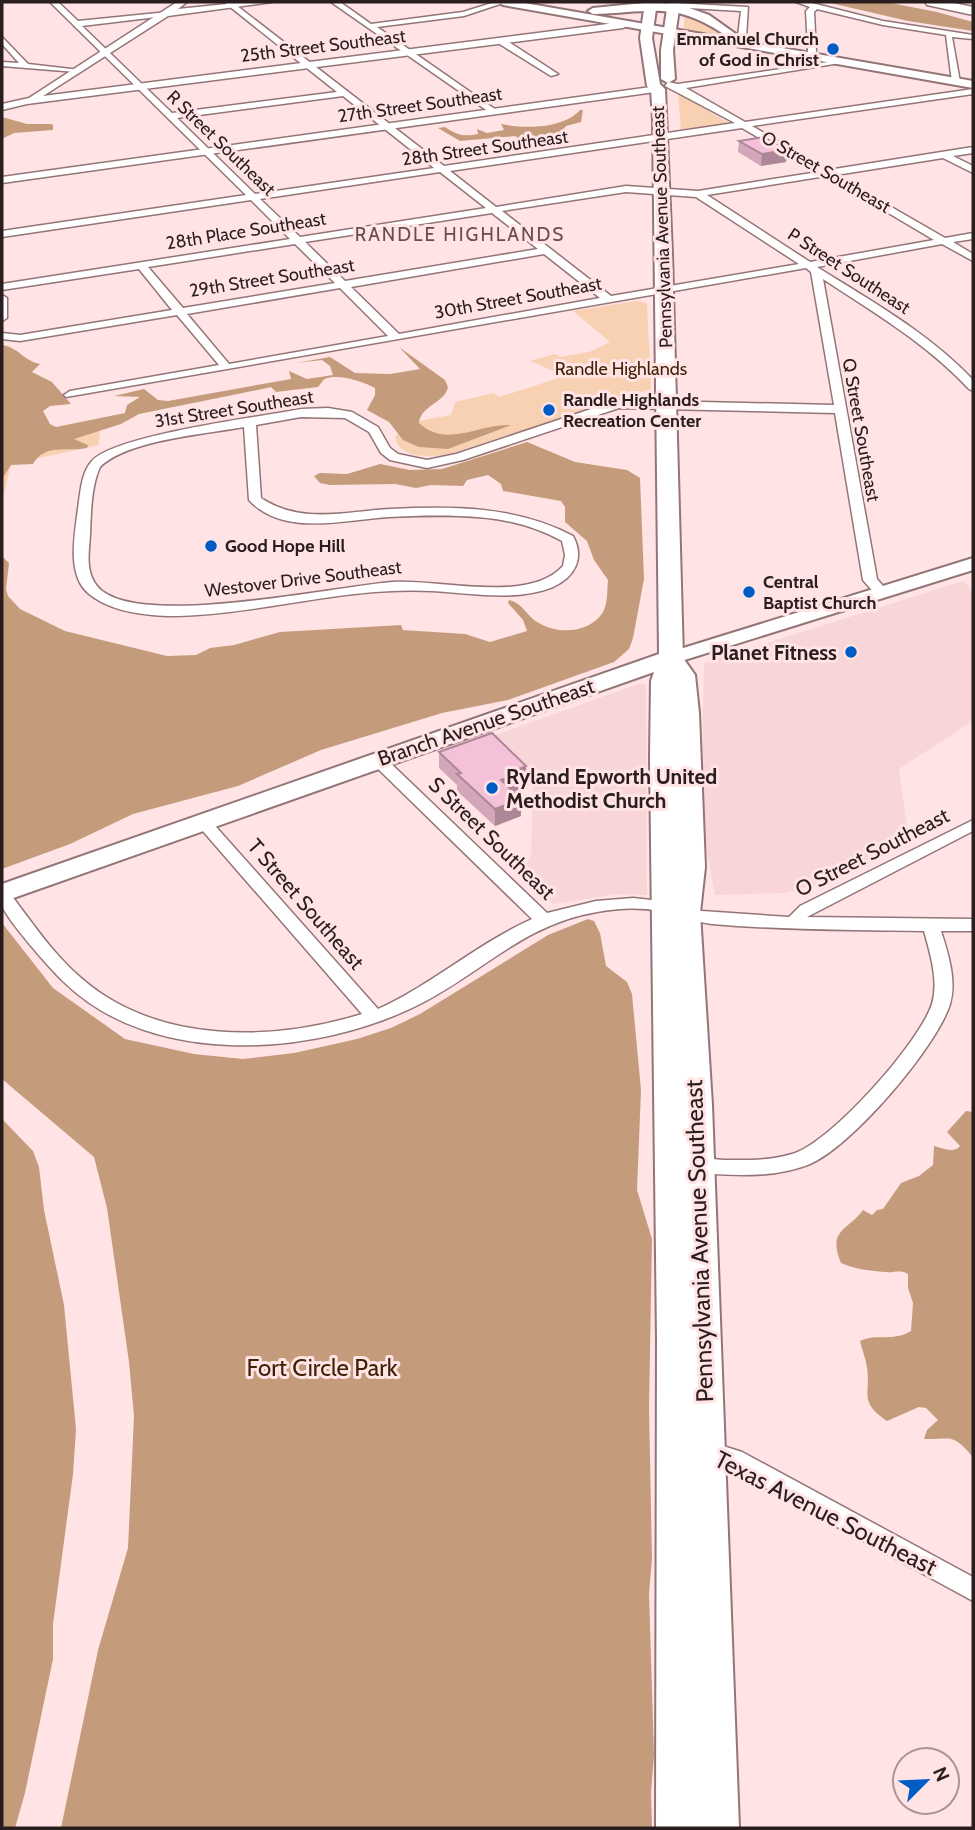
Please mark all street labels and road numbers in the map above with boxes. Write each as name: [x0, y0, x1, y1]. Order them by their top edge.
street label: 25th Street Southeast: [239, 25, 407, 67]
street label: 27th Street Southeast: [336, 83, 504, 127]
street label: R Street Southeast: [162, 86, 280, 200]
street label: Pennsylvania Avenue Southeast: [647, 106, 677, 348]
street label: 28th Street Southeast: [400, 125, 570, 171]
street label: O Street Southeast: [758, 126, 894, 218]
street label: 28th Place Southeast: [164, 207, 328, 255]
street label: P Street Southeast: [784, 223, 914, 319]
street label: 29th Street Southeast: [188, 254, 356, 302]
street label: 30th Street Southeast: [433, 272, 603, 324]
street label: Q Street Southeast: [838, 357, 884, 503]
street label: 31st Street Southeast: [153, 386, 315, 432]
street label: Westover Drive Southeast: [203, 556, 403, 602]
street label: Branch Avenue Southeast: [374, 673, 598, 771]
street label: S Street Southeast: [424, 771, 560, 905]
street label: O Street Southeast: [791, 802, 953, 902]
street label: T Street Southeast: [243, 834, 369, 974]
street label: Pennsylvania Avenue Southeast: [679, 1079, 719, 1403]
street label: Texas Avenue Southeast: [710, 1444, 942, 1582]

